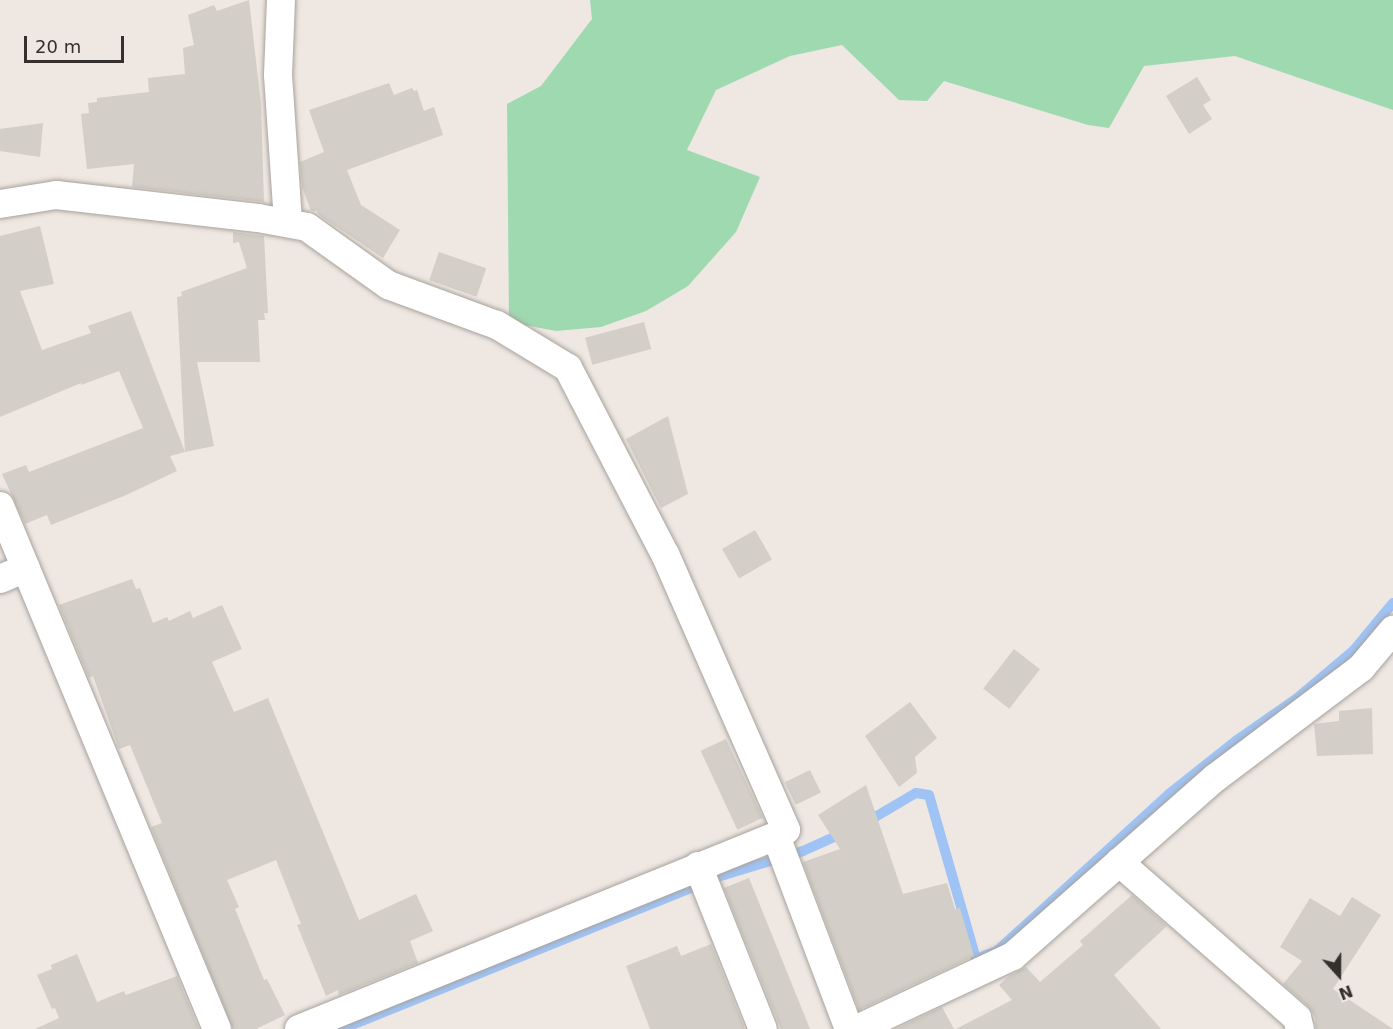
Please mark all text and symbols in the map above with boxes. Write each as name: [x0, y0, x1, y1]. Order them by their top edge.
scale bar: [27, 24, 128, 62]
text: 20 m: [35, 36, 81, 57]
north arrow: [1309, 945, 1369, 1005]
text: N: [1336, 981, 1355, 1004]

